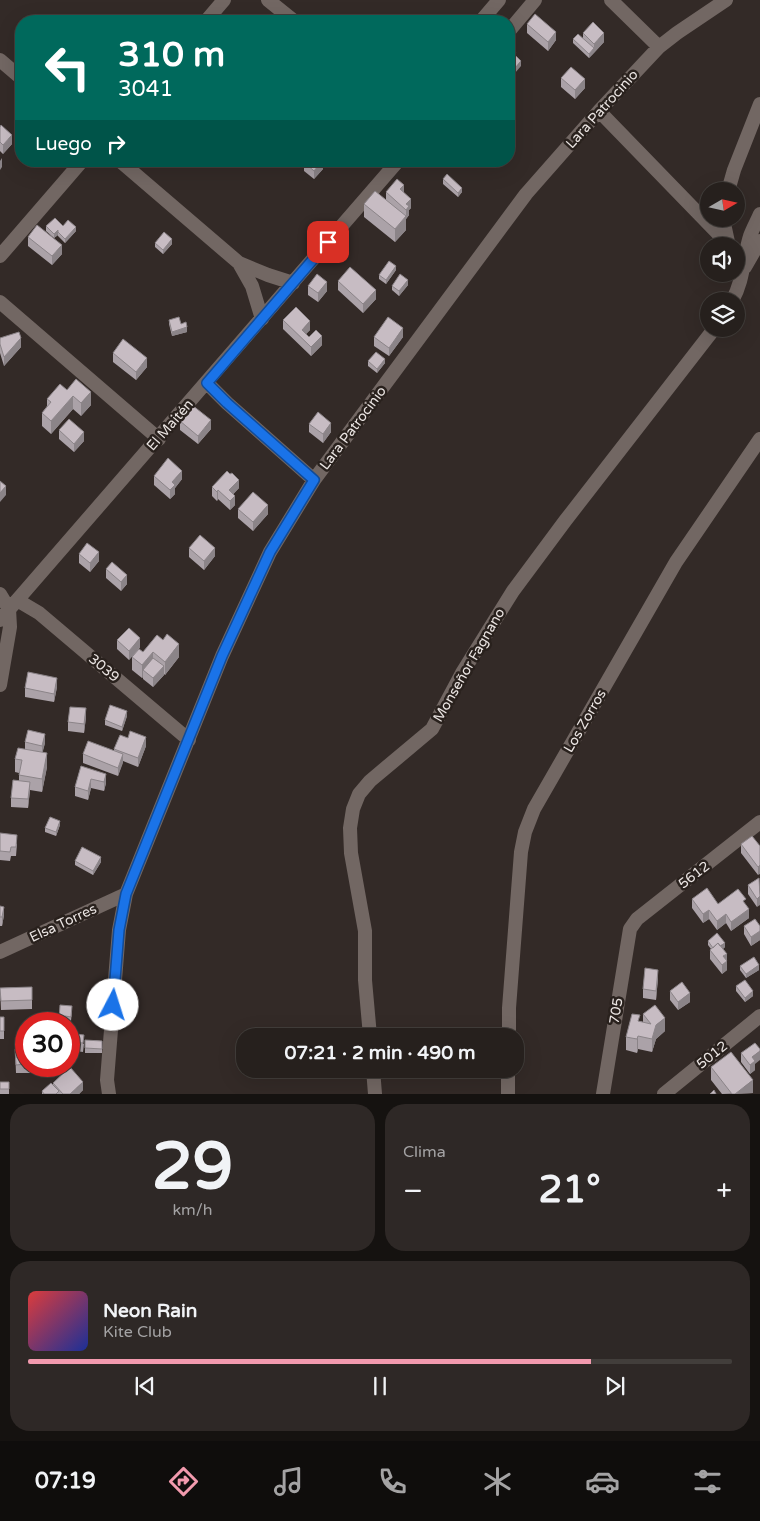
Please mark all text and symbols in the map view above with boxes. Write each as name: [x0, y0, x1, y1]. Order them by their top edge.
text: 310 m: [118, 34, 225, 76]
icon: left: [35, 35, 100, 100]
street label: Lara Patrocinio: [562, 66, 642, 152]
text: 3041: [118, 76, 173, 102]
icon: right: [102, 130, 130, 158]
text: Luego: [35, 133, 92, 155]
north arrow: [700, 182, 745, 228]
map controls: [700, 182, 745, 337]
pin: [307, 221, 349, 263]
icon: arrive: [314, 228, 342, 256]
button: sound: [700, 237, 745, 282]
button: layers: [700, 292, 745, 337]
street label: Lara Patrocinio: [316, 383, 390, 473]
street label: El Maitén: [143, 396, 197, 454]
street label: Monseñor Fagnano: [429, 605, 509, 725]
street label: 3039: [85, 650, 123, 686]
street label: Los Zorros: [560, 686, 610, 756]
street label: 5612: [675, 857, 713, 893]
street label: Elsa Torres: [27, 900, 99, 946]
position arrow: [86, 978, 138, 1030]
street label: 705: [606, 997, 626, 1025]
speed limit sign: 30: [15, 1012, 80, 1077]
street label: 5012: [693, 1037, 731, 1073]
text: 07:21 · 2 min · 490 m: [284, 1042, 476, 1064]
text: 29: [152, 1128, 233, 1207]
text: Clima: [403, 1142, 446, 1162]
text: 21°: [539, 1167, 601, 1213]
text: −: [403, 1174, 423, 1208]
text: +: [716, 1174, 732, 1208]
text: km/h: [172, 1200, 213, 1220]
text: Neon Rain: [103, 1300, 197, 1322]
text: Kite Club: [103, 1322, 172, 1342]
icon: previous: [131, 1372, 159, 1400]
icon: pause: [366, 1372, 394, 1400]
icon: next: [601, 1372, 629, 1400]
icon: directions: [166, 1464, 201, 1499]
icon: music: [271, 1464, 306, 1499]
icon: phone: [375, 1464, 410, 1499]
icon: climate: [480, 1464, 515, 1499]
icon: car: [585, 1464, 620, 1499]
icon: filters: [690, 1464, 725, 1499]
text: 07:19: [35, 1468, 96, 1494]

